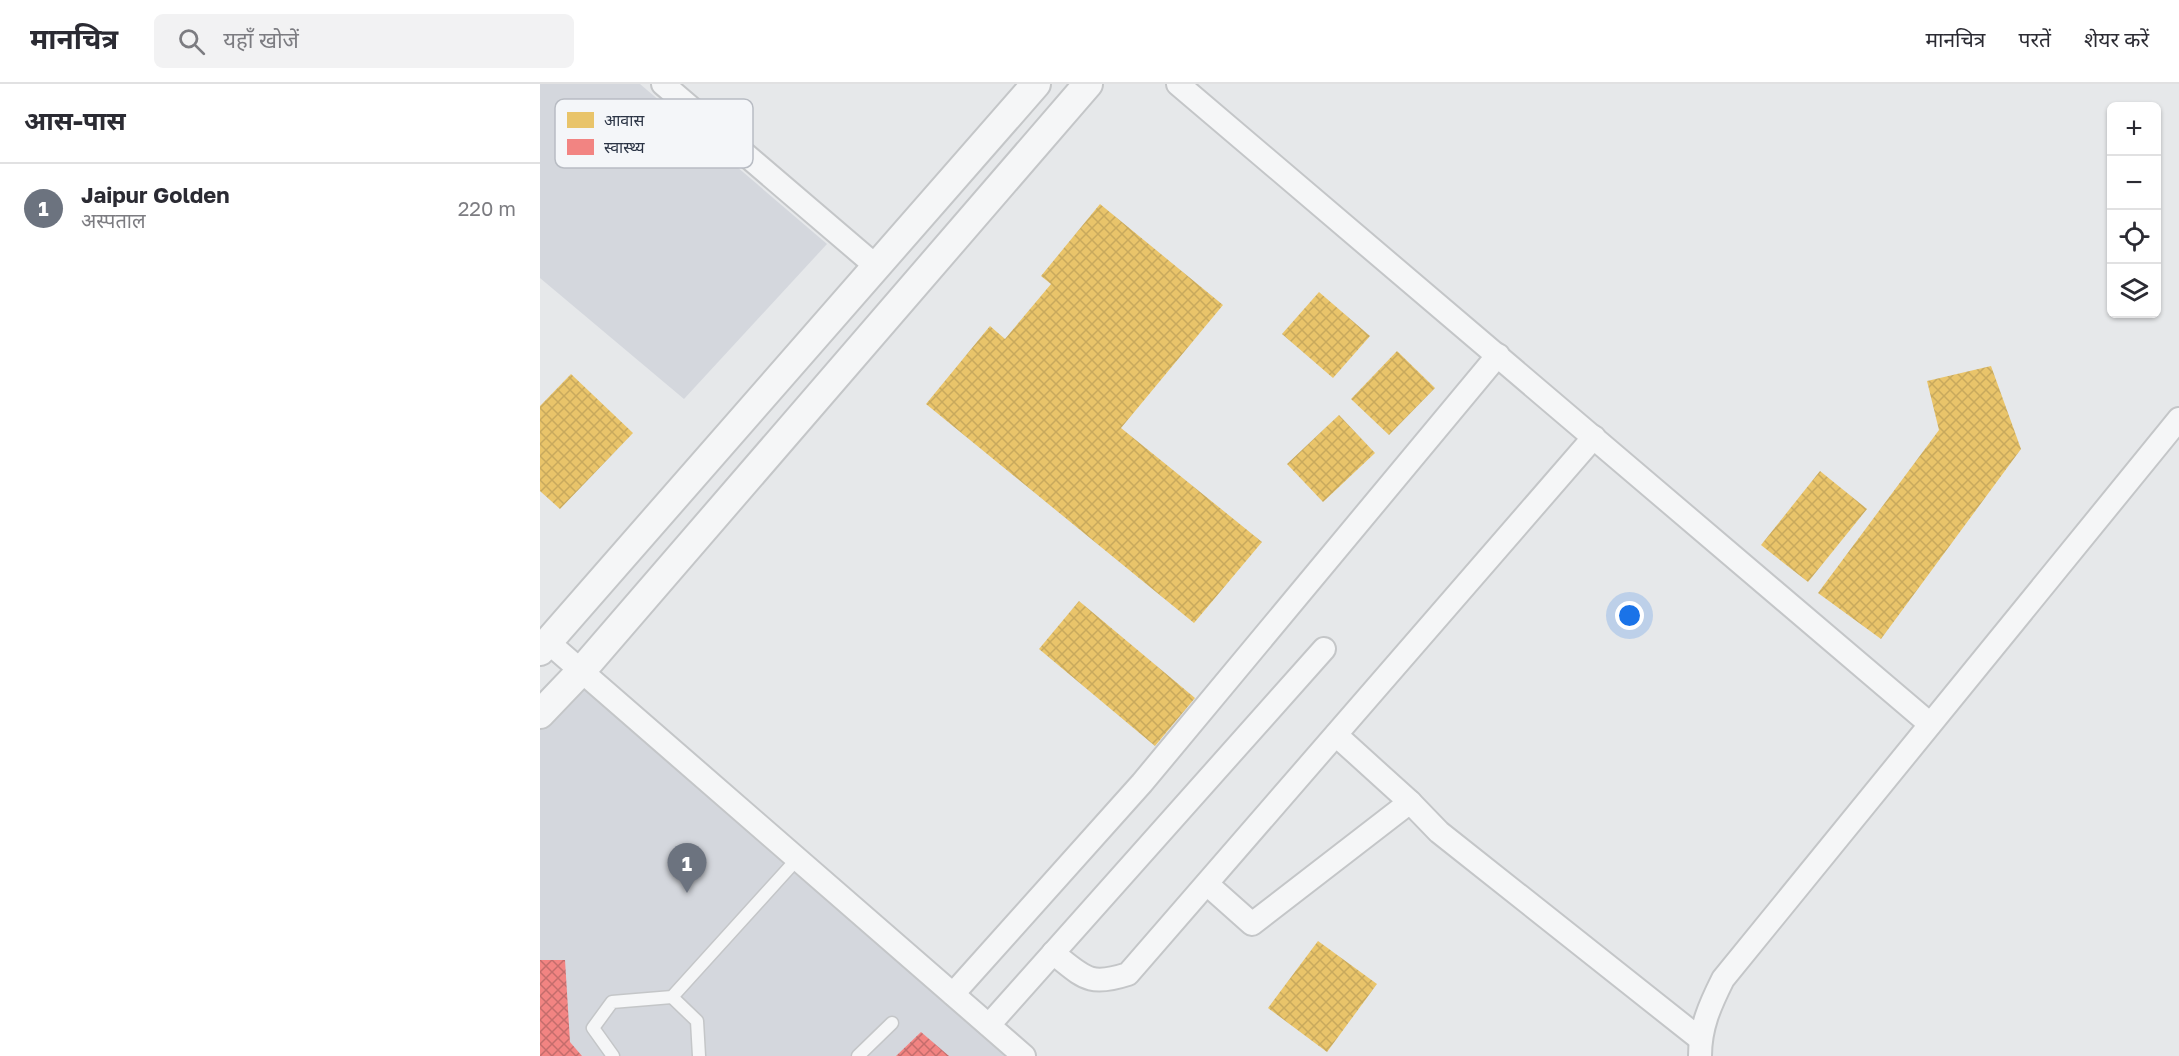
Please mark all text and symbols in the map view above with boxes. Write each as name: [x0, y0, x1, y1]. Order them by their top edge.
search box: [154, 14, 574, 68]
text: मानचित्र: [30, 22, 118, 55]
icon: search: [175, 25, 208, 58]
text: यहाँ खोजें: [223, 26, 299, 53]
text: मानचित्र: [1925, 26, 1985, 52]
text: परतें: [2018, 26, 2051, 52]
text: शेयर करें: [2084, 26, 2149, 52]
legend: [555, 99, 753, 168]
map controls: [2107, 102, 2161, 318]
button: +: [2107, 102, 2161, 156]
text: आस-पास: [24, 105, 126, 136]
text: आवास: [604, 110, 645, 130]
text: स्वास्थ्य: [604, 137, 645, 157]
button: −: [2107, 156, 2161, 210]
text: Jaipur Golden: [81, 181, 229, 208]
text: 1: [38, 196, 49, 220]
text: 220 m: [458, 196, 516, 220]
text: अस्पताल: [81, 208, 146, 232]
button: locate: [2107, 210, 2161, 264]
button: layers: [2107, 264, 2161, 318]
your location: [1615, 601, 1644, 630]
pin: 1: [668, 844, 706, 893]

